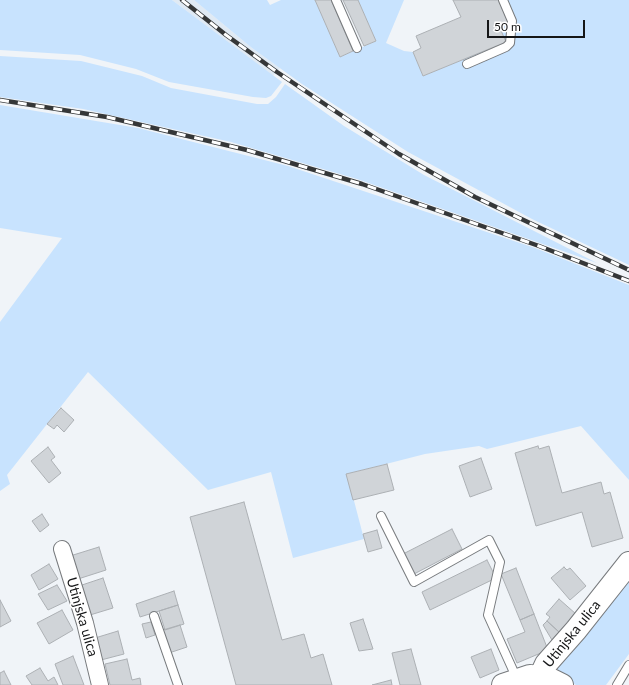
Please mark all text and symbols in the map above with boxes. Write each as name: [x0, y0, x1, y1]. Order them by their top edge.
scale bar: [489, 12, 587, 38]
text: 50 m: [494, 19, 521, 34]
street label: Utinjska ulica: [63, 575, 101, 659]
street label: Utinjska ulica: [540, 597, 604, 671]

